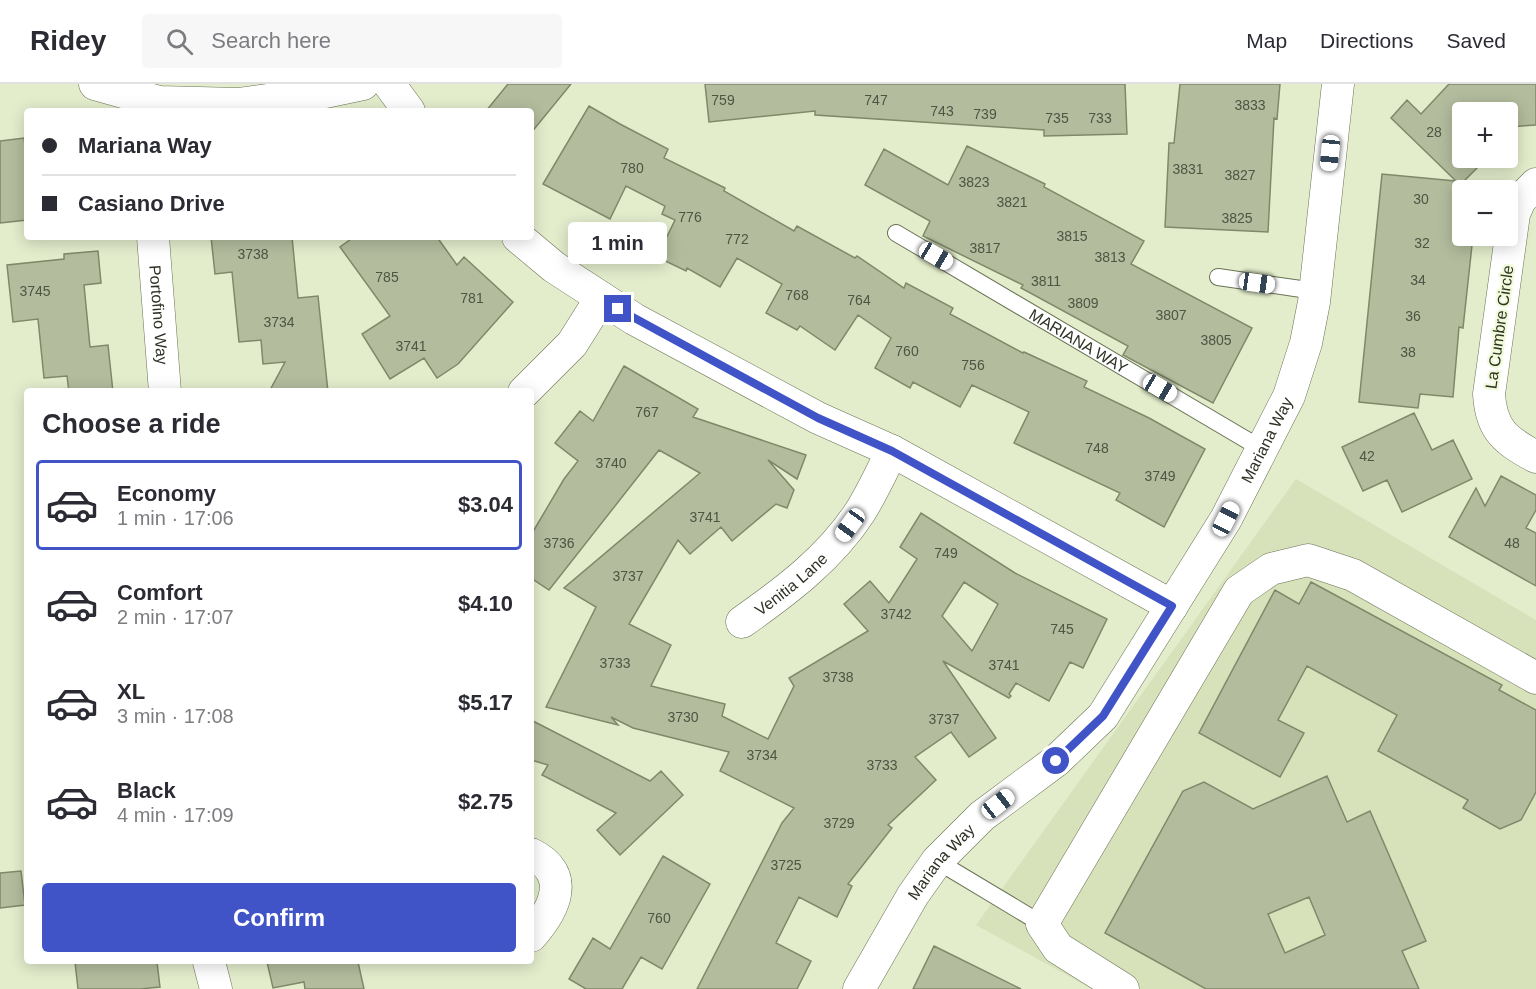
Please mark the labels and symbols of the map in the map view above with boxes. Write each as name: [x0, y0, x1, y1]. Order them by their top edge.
house number: 759: [711, 92, 735, 108]
house number: 747: [864, 92, 888, 108]
house number: 3833: [1234, 97, 1266, 113]
house number: 743: [930, 103, 954, 119]
house number: 739: [973, 106, 997, 122]
house number: 735: [1045, 110, 1069, 126]
house number: 733: [1088, 110, 1112, 126]
house number: 28: [1426, 124, 1442, 140]
car: [1319, 134, 1341, 172]
house number: 780: [620, 160, 644, 176]
house number: 3831: [1172, 161, 1204, 177]
house number: 3827: [1224, 167, 1256, 183]
house number: 3823: [958, 174, 990, 190]
house number: 30: [1413, 191, 1429, 207]
house number: 3821: [996, 194, 1028, 210]
house number: 776: [678, 209, 702, 225]
house number: 3825: [1221, 210, 1253, 226]
callout: 1 min: [568, 222, 668, 264]
house number: 3815: [1056, 228, 1088, 244]
house number: 772: [725, 231, 749, 247]
house number: 32: [1414, 235, 1430, 251]
car: [916, 239, 956, 273]
house number: 3817: [969, 240, 1001, 256]
house number: 3738: [237, 246, 269, 262]
house number: 3813: [1094, 249, 1126, 265]
street label: Portofino Way: [146, 264, 171, 365]
street label: La Cumbre Circle: [1482, 264, 1517, 390]
house number: 785: [375, 269, 399, 285]
car: [1238, 272, 1276, 294]
house number: 34: [1410, 272, 1426, 288]
house number: 3811: [1031, 273, 1061, 289]
house number: 3745: [19, 283, 51, 299]
house number: 768: [785, 287, 809, 303]
house number: 781: [460, 290, 484, 306]
house number: 764: [847, 292, 871, 308]
route end: [604, 295, 631, 322]
house number: 3809: [1067, 295, 1099, 311]
street label: MARIANA WAY: [1026, 306, 1131, 377]
house number: 3807: [1155, 307, 1187, 323]
house number: 36: [1405, 308, 1421, 324]
house number: 3734: [263, 314, 295, 330]
house number: 3805: [1200, 332, 1232, 348]
house number: 3741: [395, 338, 427, 354]
house number: 760: [895, 343, 919, 359]
house number: 38: [1400, 344, 1416, 360]
house number: 756: [961, 357, 985, 373]
car: [1140, 371, 1180, 405]
street label: Mariana Way: [1238, 395, 1296, 486]
house number: 767: [635, 404, 659, 420]
house number: 748: [1085, 440, 1109, 456]
house number: 42: [1359, 448, 1375, 464]
house number: 3740: [595, 455, 627, 471]
house number: 3749: [1144, 468, 1176, 484]
car: [1210, 499, 1242, 539]
car: [832, 505, 868, 545]
house number: 3741: [689, 509, 721, 525]
house number: 3736: [543, 535, 575, 551]
house number: 48: [1504, 535, 1520, 551]
house number: 749: [934, 545, 958, 561]
street label: Venitia Lane: [752, 550, 831, 619]
house number: 3737: [612, 568, 644, 584]
house number: 3742: [880, 606, 912, 622]
house number: 745: [1050, 621, 1074, 637]
house number: 3733: [599, 655, 631, 671]
house number: 3741: [988, 657, 1020, 673]
house number: 3738: [822, 669, 854, 685]
house number: 3730: [667, 709, 699, 725]
house number: 3737: [928, 711, 960, 727]
house number: 3734: [746, 747, 778, 763]
route start: [1042, 747, 1069, 774]
house number: 3733: [866, 757, 898, 773]
car: [978, 786, 1018, 822]
house number: 3729: [823, 815, 855, 831]
street label: Mariana Way: [905, 821, 978, 903]
house number: 3725: [770, 857, 802, 873]
house number: 760: [647, 910, 671, 926]

